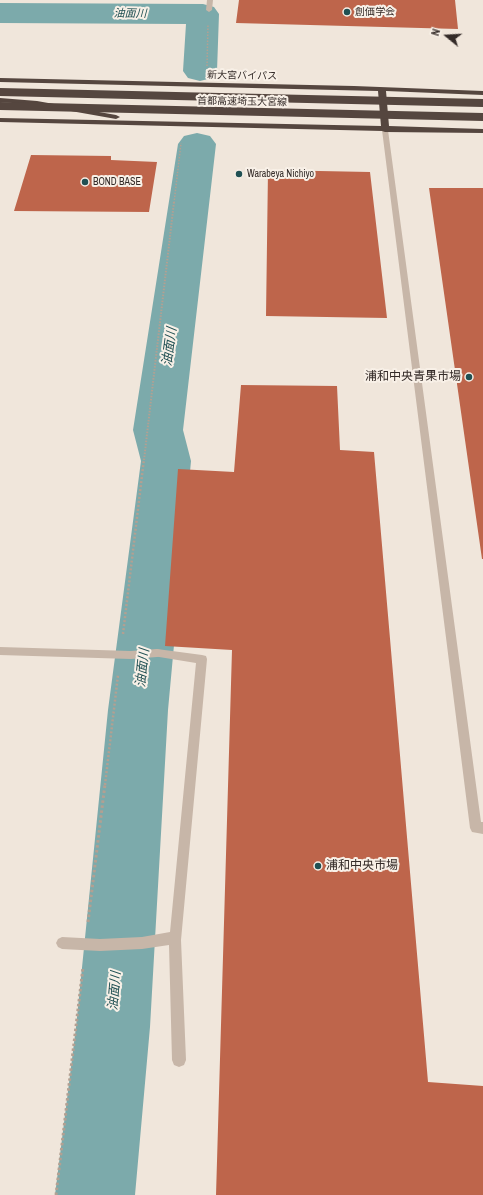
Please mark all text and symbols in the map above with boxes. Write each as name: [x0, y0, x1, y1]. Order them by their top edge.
place label: 創価学会: [355, 6, 395, 18]
water label: 油面川: [113, 7, 147, 21]
marker: 創価学会: [342, 7, 352, 17]
north arrow: [427, 16, 467, 56]
text: N: [428, 27, 443, 38]
street label: 新大宮バイパス: [207, 69, 277, 83]
street label: 首都高速埼玉大宮線: [197, 95, 287, 109]
place label: Warabeya Nichiyo: [247, 168, 314, 180]
marker: Warabeya Nichiyo: [234, 169, 244, 179]
place label: BOND BASE: [93, 176, 141, 188]
marker: BOND BASE: [80, 177, 90, 187]
water label: 油面川: [160, 327, 180, 367]
place label: 浦和中央青果市場: [365, 370, 461, 384]
marker: 浦和中央青果市場: [464, 372, 474, 382]
water label: 油面川: [133, 648, 153, 688]
place label: 浦和中央市場: [326, 859, 398, 873]
marker: 浦和中央市場: [313, 861, 323, 871]
water label: 油面川: [106, 971, 124, 1011]

